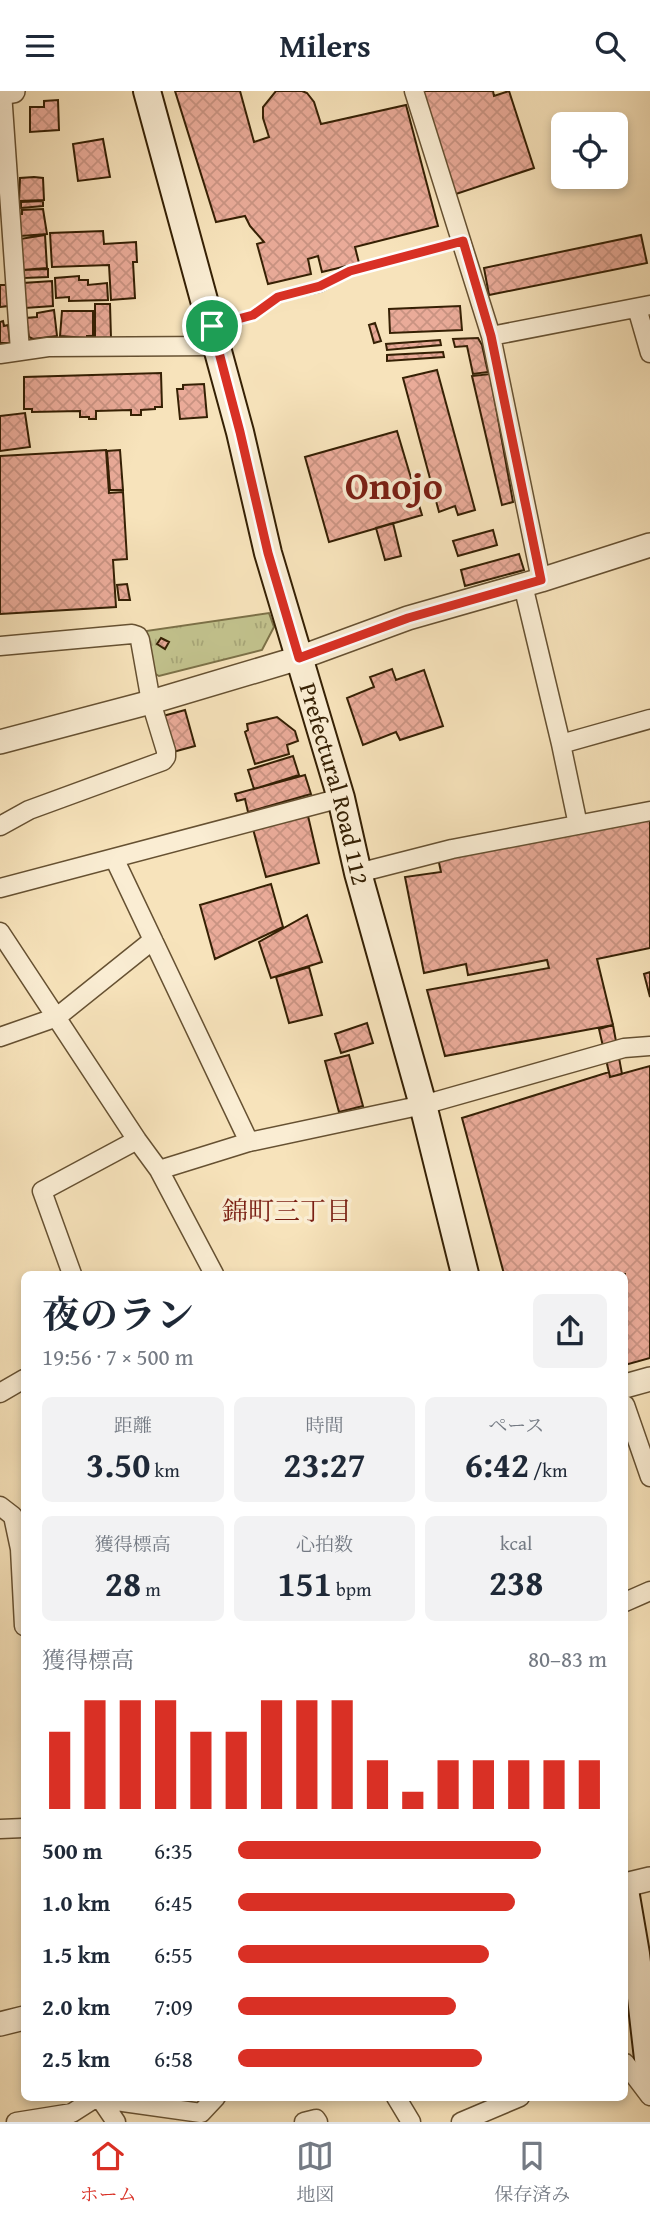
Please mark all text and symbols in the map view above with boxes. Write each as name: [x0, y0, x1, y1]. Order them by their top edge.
text: Milers: [279, 22, 371, 69]
icon: menu: [21, 27, 59, 65]
icon: search: [591, 27, 629, 65]
map controls: [551, 112, 628, 189]
button: locate: [551, 112, 628, 189]
pin: [182, 296, 242, 356]
icon: arrive: [193, 307, 231, 345]
district label: Onojo: [345, 457, 443, 513]
street label: Prefectural Road 112: [291, 679, 379, 889]
district label: 錦町三丁目: [222, 1191, 352, 1230]
text: 夜のラン: [42, 1286, 194, 1342]
button: share: [533, 1294, 607, 1368]
text: 19:56 · 7 × 500 m: [42, 1340, 194, 1373]
text: 距離: [114, 1411, 152, 1439]
text: 時間: [305, 1411, 344, 1439]
text: ペース: [488, 1411, 544, 1439]
text: 3.50: [86, 1439, 150, 1490]
text: 23:27: [283, 1439, 366, 1490]
text: 6:42: [465, 1439, 529, 1490]
text: km: [150, 1456, 180, 1484]
text: /km: [529, 1456, 567, 1484]
text: kcal: [500, 1529, 532, 1557]
text: 獲得標高: [95, 1530, 171, 1558]
text: 心拍数: [296, 1530, 353, 1558]
text: 238: [489, 1557, 543, 1608]
text: 28: [105, 1558, 141, 1609]
text: 151: [277, 1558, 332, 1609]
text: m: [141, 1575, 161, 1603]
text: bpm: [332, 1575, 372, 1603]
text: 80–83 m: [528, 1642, 607, 1675]
text: 獲得標高: [42, 1643, 134, 1676]
text: 500 m: [42, 1834, 103, 1867]
text: 6:35: [154, 1834, 193, 1867]
text: 1.0 km: [42, 1886, 110, 1919]
text: 6:45: [154, 1886, 193, 1919]
text: 1.5 km: [42, 1938, 110, 1971]
text: 6:55: [154, 1938, 193, 1971]
text: 2.0 km: [42, 1990, 110, 2023]
text: 7:09: [154, 1990, 193, 2023]
text: 2.5 km: [42, 2042, 110, 2075]
text: 6:58: [154, 2042, 193, 2075]
tab: ホーム: [80, 2137, 137, 2208]
tab: 地図: [296, 2137, 334, 2208]
tab: 保存済み: [494, 2137, 570, 2208]

